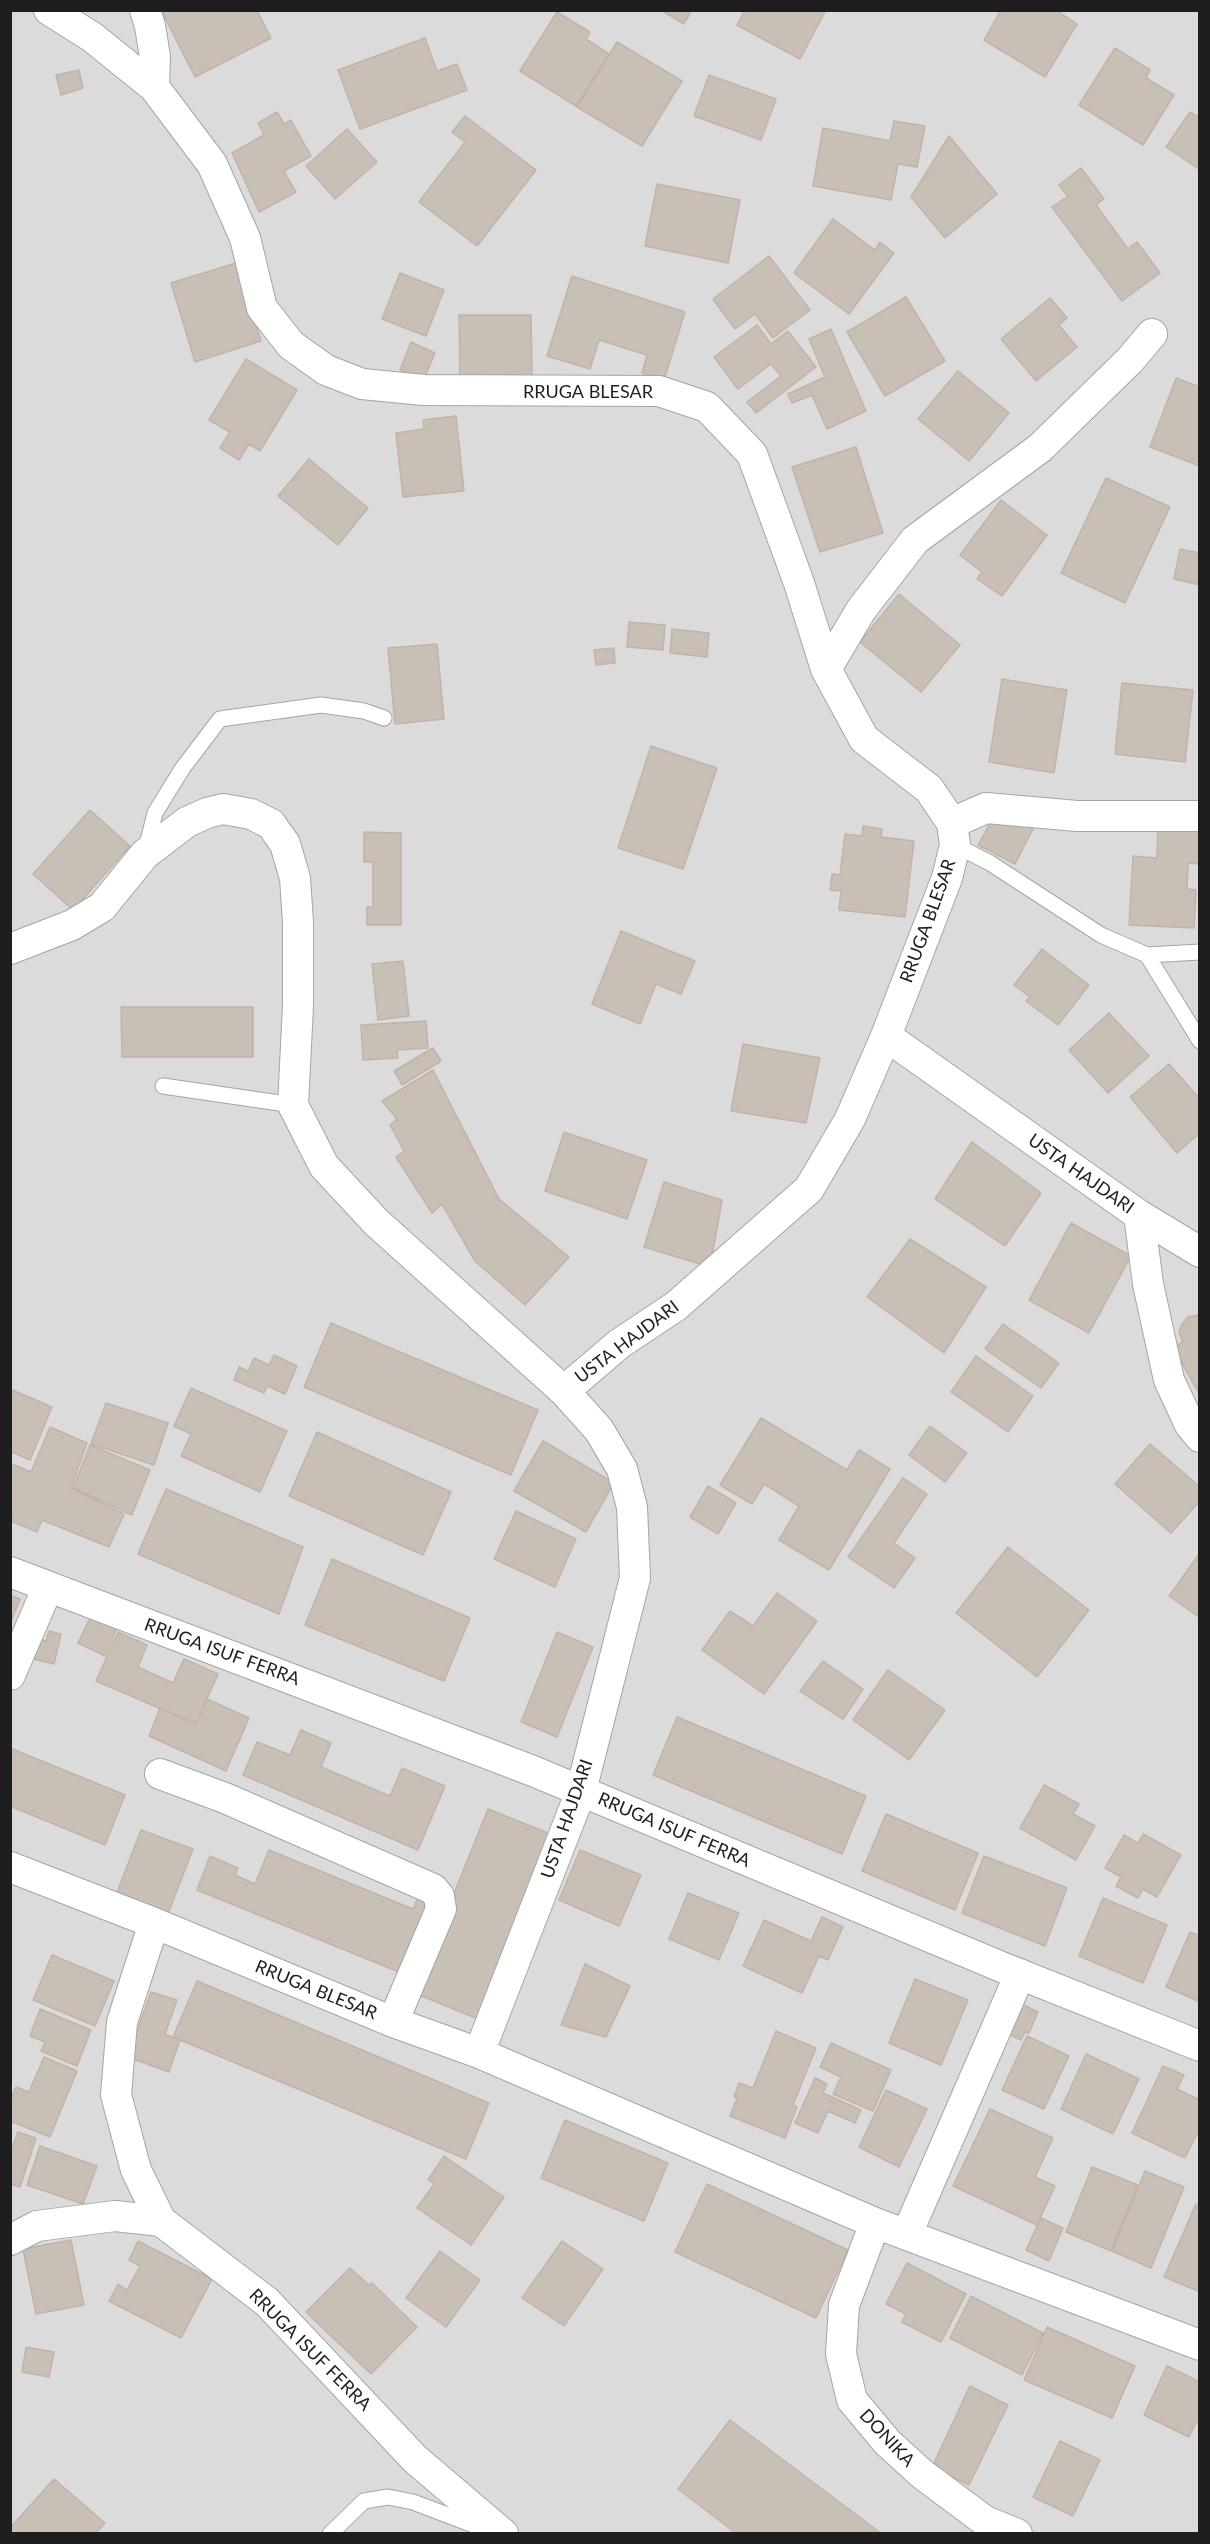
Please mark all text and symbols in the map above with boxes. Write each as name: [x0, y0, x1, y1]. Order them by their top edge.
street label: RRUGA BLESAR: [523, 381, 653, 403]
street label: RRUGA BLESAR: [896, 856, 960, 986]
street label: USTA HAJDARI: [1024, 1129, 1138, 1219]
street label: USTA HAJDARI: [571, 1296, 683, 1388]
street label: RRUGA ISUF FERRA: [141, 1614, 303, 1690]
street label: USTA HAJDARI: [537, 1757, 597, 1881]
street label: RRUGA ISUF FERRA: [594, 1788, 754, 1872]
street label: RRUGA BLESAR: [252, 1956, 380, 2024]
street label: RRUGA ISUF FERRA: [244, 2284, 376, 2416]
street label: DONIKA: [855, 2405, 919, 2471]

